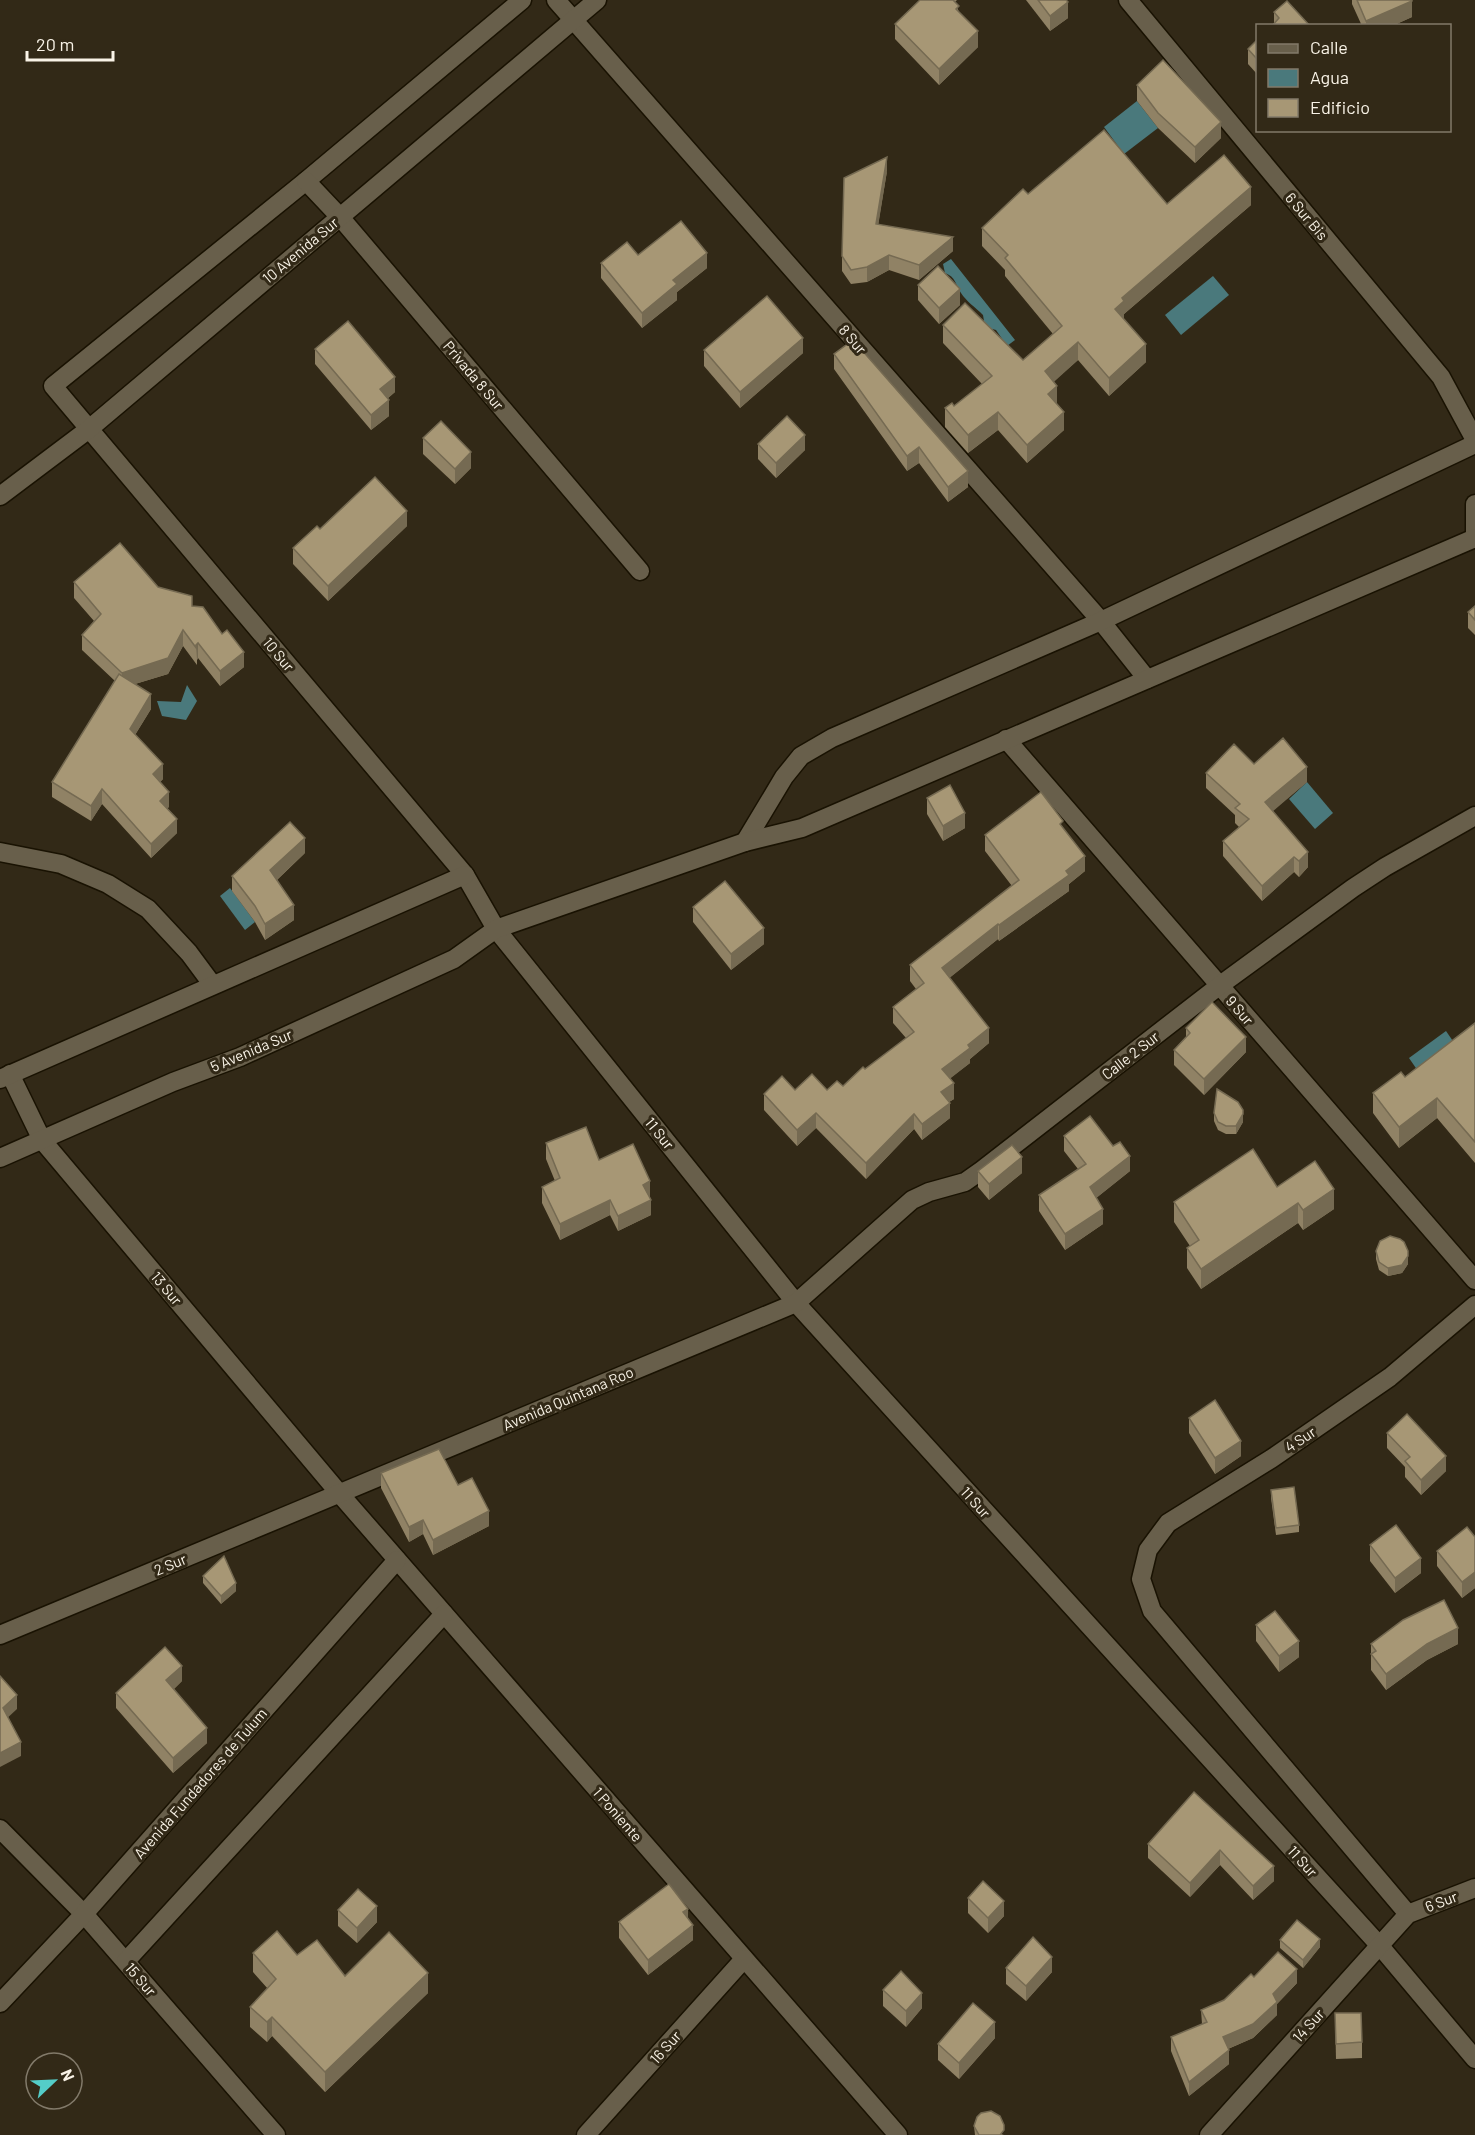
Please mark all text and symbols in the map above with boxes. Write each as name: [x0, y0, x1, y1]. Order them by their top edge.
scale bar: [27, 24, 112, 62]
legend: [1256, 24, 1451, 132]
text: 20 m: [36, 33, 74, 55]
text: Calle: [1310, 36, 1348, 58]
text: Agua: [1310, 66, 1349, 88]
text: Edificio: [1310, 96, 1370, 118]
street label: 6 Sur Bis: [1282, 189, 1332, 243]
street label: 10 Avenida Sur: [258, 213, 342, 287]
street label: 8 Sur: [835, 321, 871, 358]
street label: Privada 8 Sur: [440, 337, 508, 414]
street label: 10 Sur: [260, 633, 299, 675]
street label: 9 Sur: [1222, 992, 1258, 1029]
street label: 5 Avenida Sur: [207, 1024, 295, 1075]
street label: Calle 2 Sur: [1098, 1027, 1163, 1083]
street label: 11 Sur: [642, 1113, 679, 1153]
street label: 13 Sur: [148, 1268, 187, 1309]
street label: Avenida Quintana Roo: [500, 1362, 636, 1434]
street label: 4 Sur: [1281, 1422, 1319, 1456]
street label: 11 Sur: [957, 1483, 995, 1522]
street label: 2 Sur: [151, 1549, 189, 1579]
street label: Avenida Fundadores de Tulum: [130, 1704, 270, 1862]
street label: 1 Poniente: [589, 1783, 647, 1845]
street label: 11 Sur: [1284, 1842, 1322, 1881]
street label: 6 Sur: [1422, 1886, 1460, 1915]
street label: 15 Sur: [122, 1959, 161, 2000]
street label: 14 Sur: [1288, 2004, 1328, 2045]
street label: 16 Sur: [646, 2026, 685, 2067]
north arrow: [24, 2051, 84, 2111]
text: N: [57, 2066, 79, 2084]

